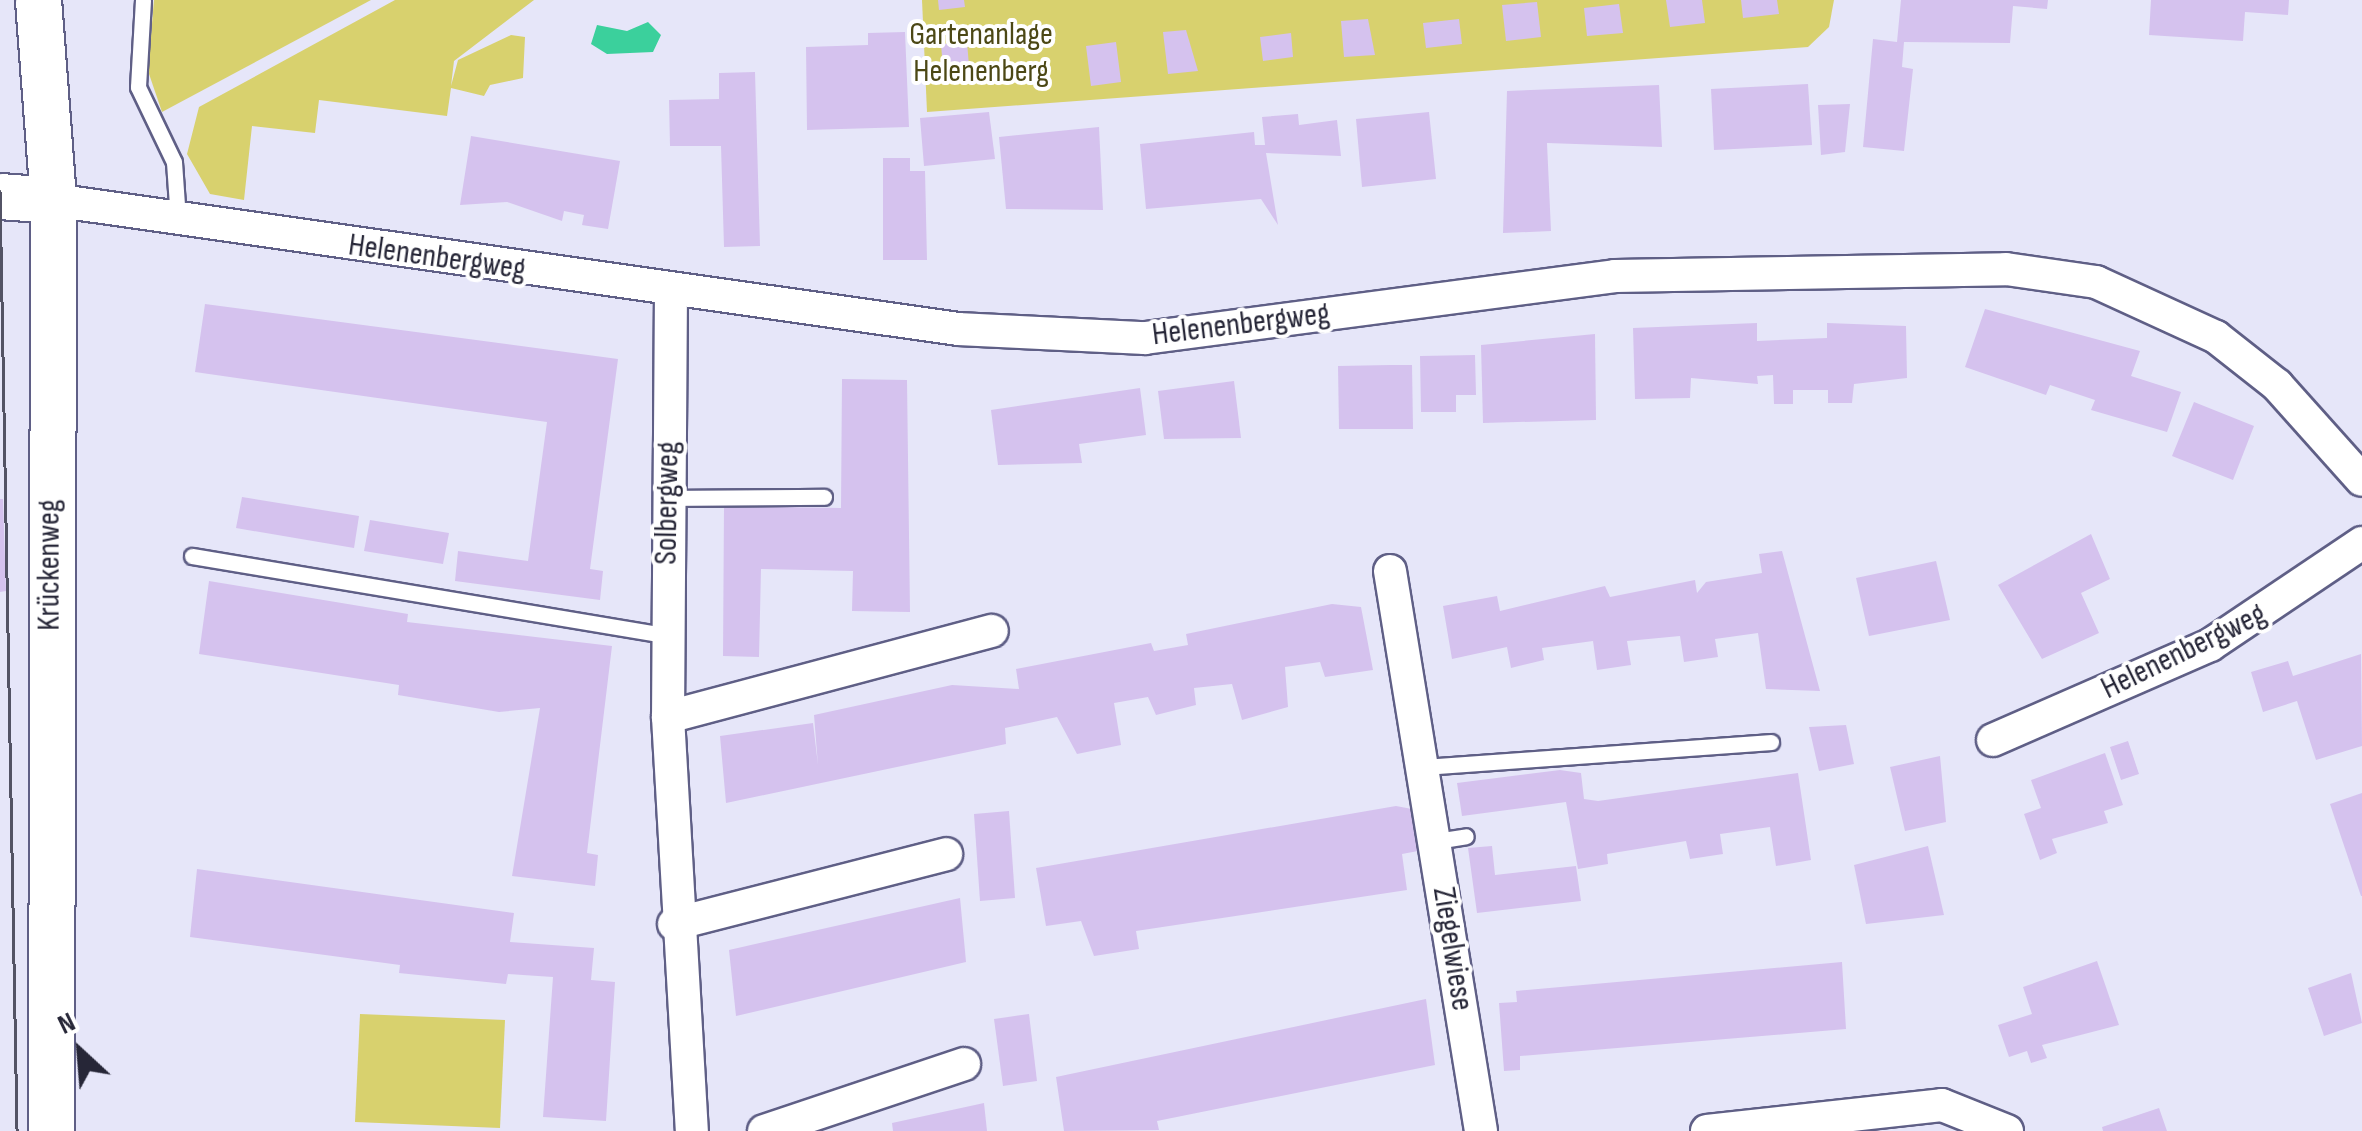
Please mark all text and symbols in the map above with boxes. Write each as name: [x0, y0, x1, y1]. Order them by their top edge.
park label: Gartenanlage Helenenberg: [909, 17, 1053, 92]
street label: Helenenbergweg: [346, 227, 528, 289]
street label: Helenenbergweg: [1150, 295, 1332, 355]
street label: Solbergweg: [648, 441, 688, 565]
street label: Krückenweg: [31, 499, 69, 631]
street label: Helenenbergweg: [2095, 596, 2273, 708]
street label: Ziegelwiese: [1423, 884, 1481, 1014]
north arrow: [30, 1001, 130, 1101]
text: N: [53, 1005, 81, 1042]

